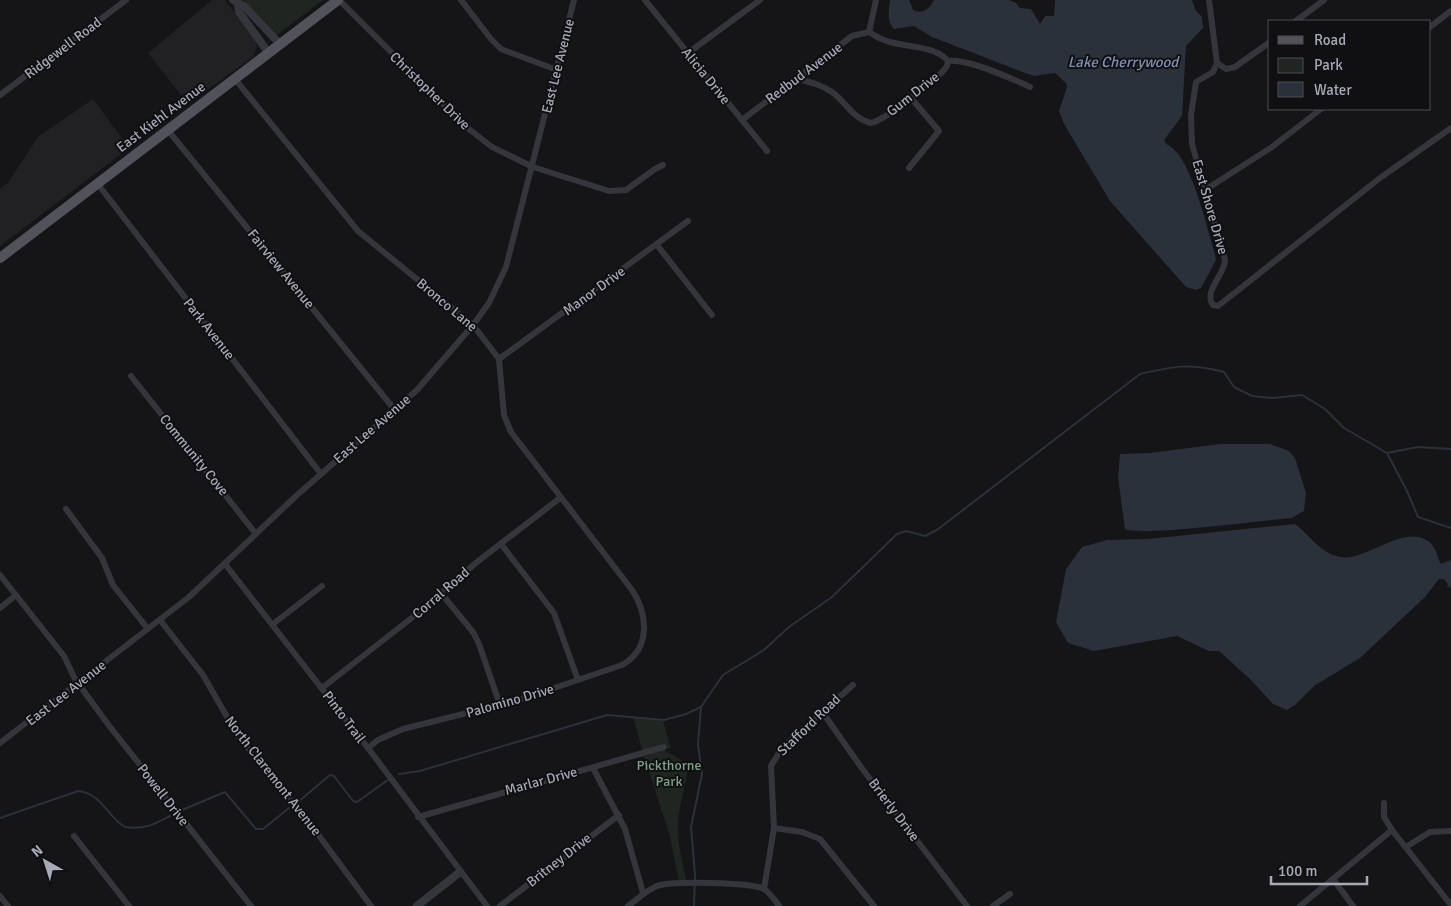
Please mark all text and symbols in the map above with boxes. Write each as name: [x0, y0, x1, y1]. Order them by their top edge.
street label: Ridgewell Road: [21, 14, 105, 82]
street label: East Lee Avenue: [538, 17, 578, 115]
legend: [1268, 20, 1431, 110]
text: Road: [1314, 31, 1346, 49]
street label: Redbud Avenue: [762, 39, 846, 107]
street label: Alicia Drive: [678, 44, 734, 108]
street label: Christopher Drive: [386, 48, 474, 134]
water label: Lake Cherrywood: [1068, 53, 1180, 71]
text: Park: [1314, 56, 1343, 74]
street label: Gum Drive: [883, 68, 943, 120]
street label: East Kiehl Avenue: [113, 78, 209, 156]
text: Water: [1314, 81, 1352, 99]
street label: East Shore Drive: [1188, 158, 1232, 256]
street label: Fairview Avenue: [244, 226, 318, 312]
street label: Manor Drive: [560, 263, 628, 319]
street label: Bronco Lane: [413, 275, 481, 335]
street label: Park Avenue: [180, 295, 238, 363]
street label: East Lee Avenue: [330, 391, 414, 467]
street label: Community Cove: [156, 411, 232, 499]
street label: Corral Road: [409, 564, 473, 622]
street label: East Lee Avenue: [23, 656, 109, 730]
street label: Palomino Drive: [464, 680, 556, 722]
street label: Pinto Trail: [319, 688, 369, 746]
street label: Stafford Road: [774, 691, 844, 759]
street label: North Claremont Avenue: [221, 713, 325, 839]
park label: Pickthorne Park: [637, 757, 701, 790]
street label: Powell Drive: [133, 761, 193, 829]
street label: Marlar Drive: [503, 763, 579, 799]
street label: Brierly Drive: [865, 775, 923, 845]
street label: Britney Drive: [523, 829, 595, 891]
north arrow: [20, 836, 70, 886]
text: N: [28, 842, 46, 861]
scale bar: [1271, 854, 1367, 886]
text: 100 m: [1278, 862, 1318, 880]

